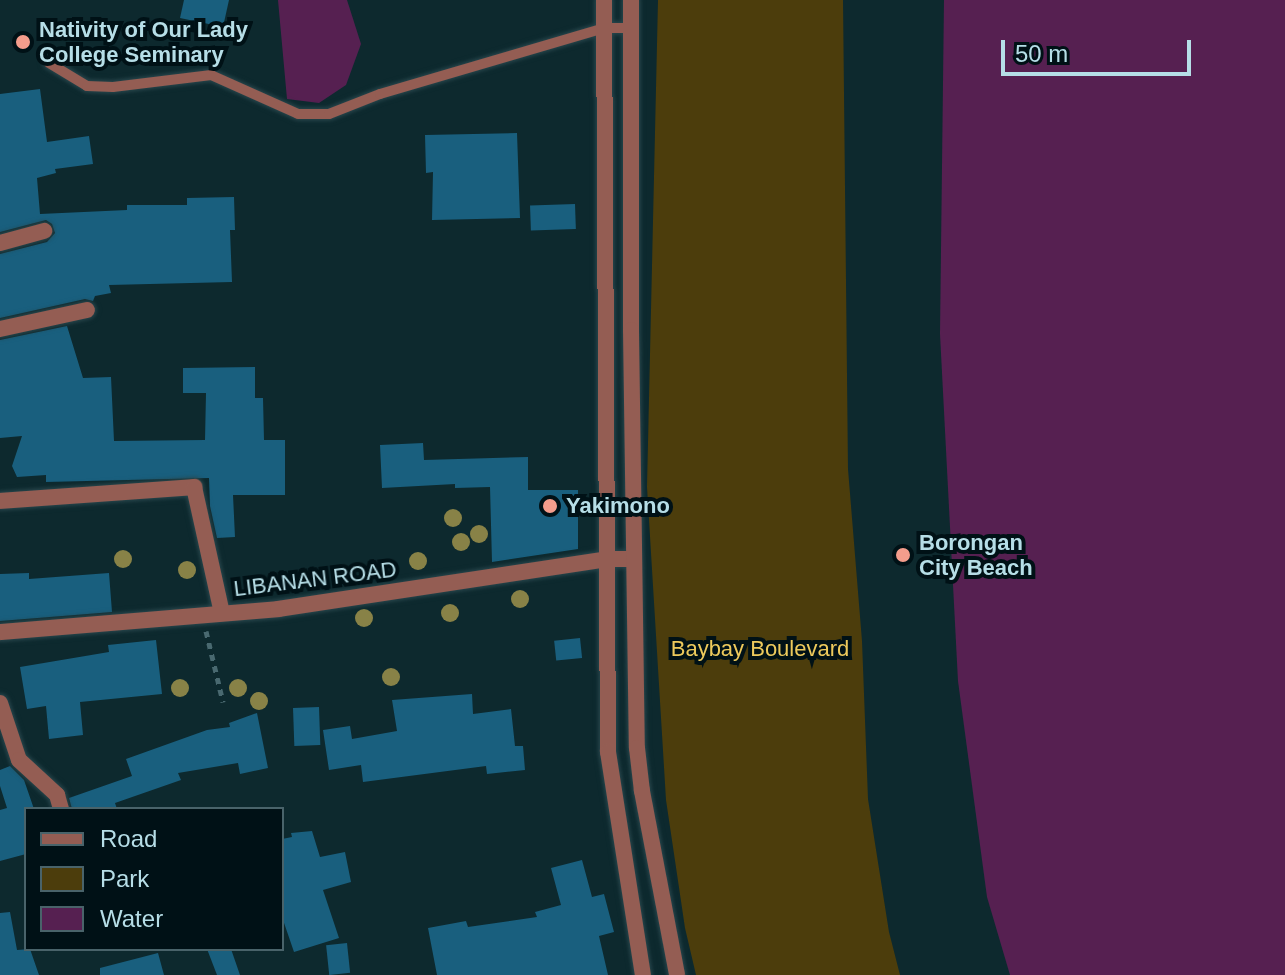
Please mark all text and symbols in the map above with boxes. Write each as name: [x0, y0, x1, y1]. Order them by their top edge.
place label: Nativity of Our Lady College Seminary: [39, 16, 248, 68]
scale bar: [1005, 24, 1195, 74]
marker: Nativity of Our Lady College Seminary: [14, 33, 32, 51]
text: 50 m: [1015, 40, 1068, 67]
place label: Yakimono: [566, 493, 670, 519]
marker: Yakimono: [541, 497, 559, 515]
place label: Borongan City Beach: [919, 529, 1033, 580]
marker: Borongan City Beach: [894, 546, 912, 564]
street label: LIBANAN ROAD: [232, 556, 398, 602]
park label: Baybay Boulevard: [671, 636, 849, 662]
legend: [24, 807, 284, 951]
text: Road: [100, 825, 157, 852]
text: Park: [100, 865, 149, 892]
text: Water: [100, 905, 163, 932]

